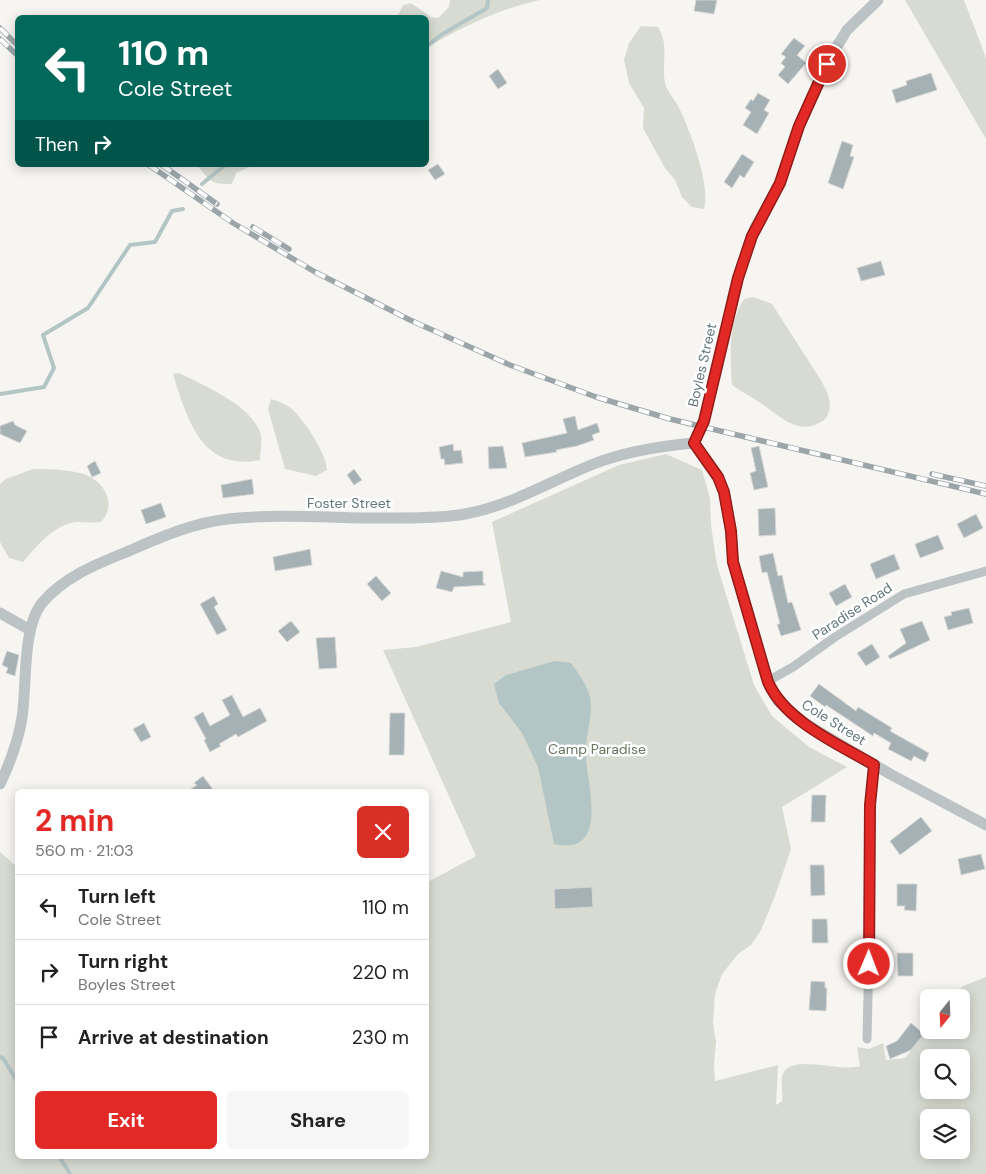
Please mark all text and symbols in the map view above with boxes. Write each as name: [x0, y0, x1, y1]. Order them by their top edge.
text: 110 m: [118, 30, 209, 76]
icon: left: [35, 35, 100, 100]
pin: [806, 43, 848, 85]
icon: arrive: [813, 50, 841, 78]
text: Cole Street: [118, 74, 232, 103]
icon: right: [88, 130, 116, 158]
text: Then: [35, 132, 78, 157]
street label: Boyles Street: [684, 321, 720, 409]
street label: Foster Street: [307, 494, 391, 512]
street label: Paradise Road: [809, 578, 895, 644]
street label: Cole Street: [798, 695, 870, 749]
park label: Camp Paradise: [548, 740, 646, 758]
text: 2 min: [35, 801, 114, 840]
button: close: [357, 806, 409, 858]
text: 560 m · 21:03: [35, 840, 134, 861]
text: Turn left: [78, 884, 156, 909]
icon: left: [35, 893, 63, 921]
text: 110 m: [362, 895, 409, 920]
text: Cole Street: [78, 909, 161, 930]
position arrow: [842, 937, 894, 989]
text: Turn right: [78, 949, 168, 974]
icon: right: [35, 958, 63, 986]
text: 220 m: [352, 960, 409, 985]
text: Boyles Street: [78, 974, 176, 995]
north arrow: [920, 989, 970, 1039]
map controls: [920, 989, 970, 1159]
icon: arrive: [35, 1023, 63, 1051]
text: Arrive at destination: [78, 1025, 269, 1050]
text: 230 m: [352, 1025, 409, 1050]
button: search: [920, 1049, 970, 1099]
button: Exit: [35, 1091, 217, 1149]
button: Share: [227, 1091, 409, 1149]
button: layers: [920, 1109, 970, 1159]

